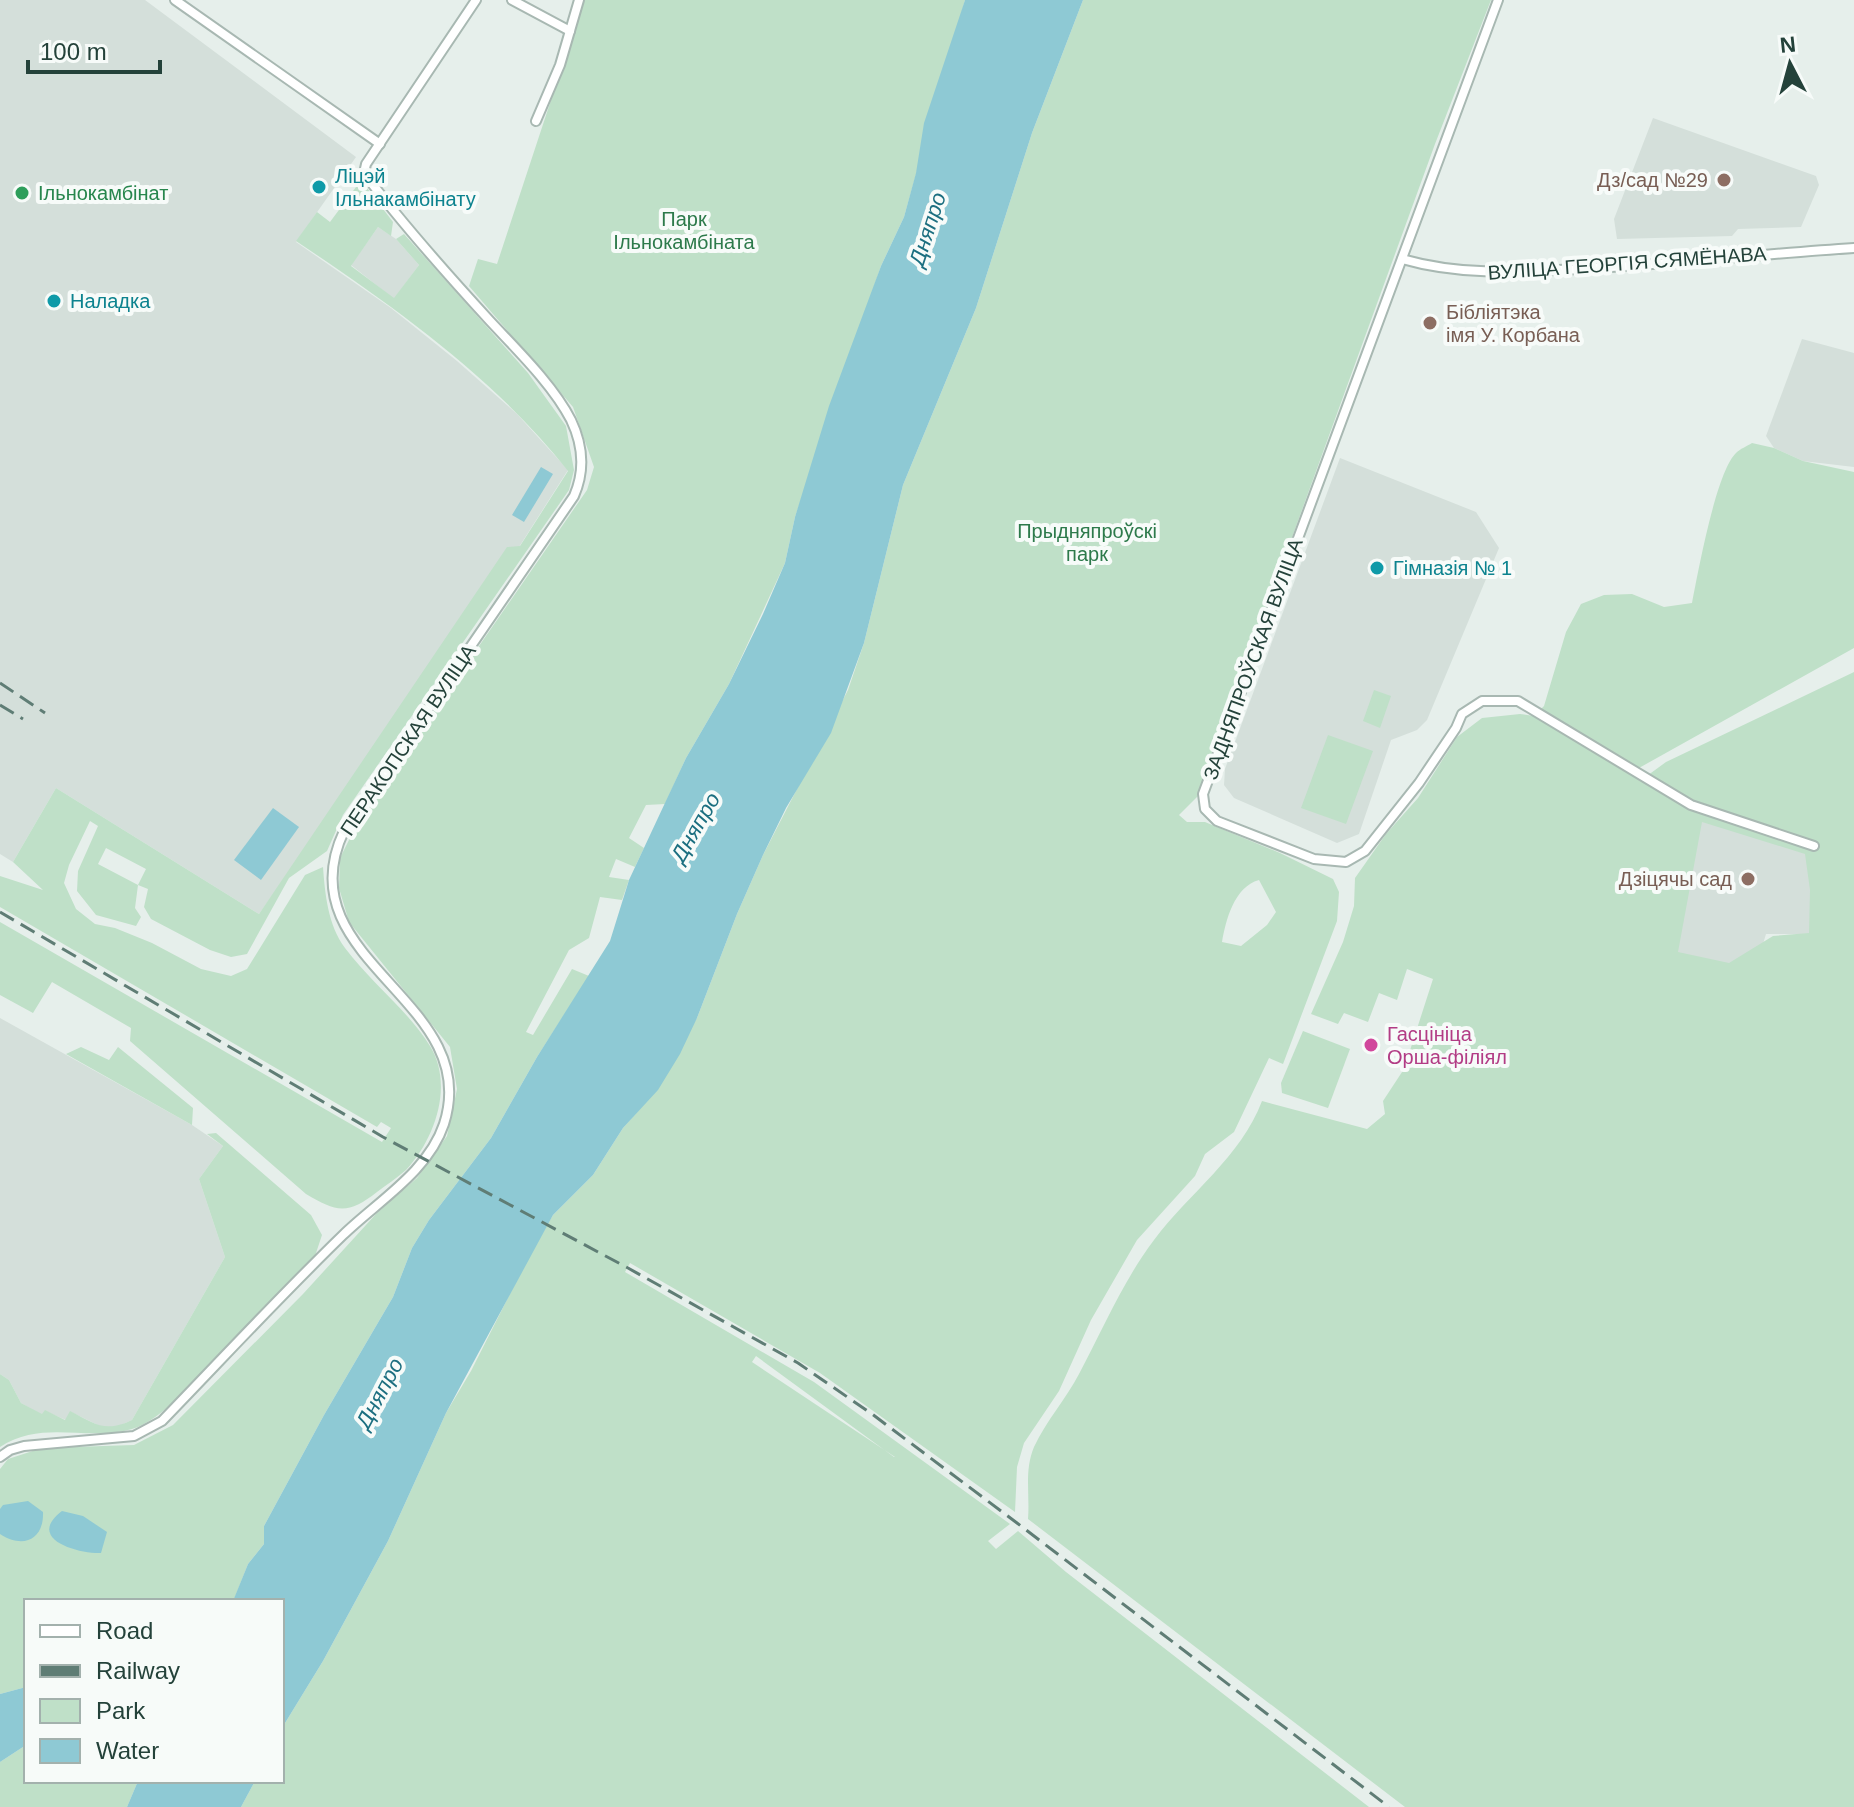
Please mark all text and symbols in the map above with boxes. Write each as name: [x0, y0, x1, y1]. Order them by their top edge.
scale bar: [28, 24, 160, 74]
north arrow: [1750, 24, 1830, 104]
text: N: [1779, 31, 1797, 58]
text: 100 m: [40, 38, 107, 65]
place label: Ліцэй Ільнакамбінату: [335, 165, 476, 210]
place label: Дз/сад №29: [1597, 169, 1708, 191]
marker: Дз/сад №29: [1715, 171, 1733, 189]
marker: Ліцэй Ільнакамбінату: [310, 178, 328, 196]
place label: Ільнокамбінат: [38, 182, 168, 204]
marker: Ільнокамбінат: [13, 184, 31, 202]
water label: Дняпро: [903, 189, 951, 272]
park label: Парк Ільнокамбіната: [613, 208, 756, 253]
street label: ВУЛІЦА ГЕОРГІЯ СЯМЁНАВА: [1487, 242, 1768, 284]
place label: Наладка: [70, 290, 151, 312]
marker: Наладка: [45, 292, 63, 310]
place label: Бібліятэка імя У. Корбана: [1446, 301, 1581, 346]
marker: Бібліятэка імя У. Корбана: [1421, 314, 1439, 332]
park label: Прыдняпроўскі парк: [1017, 520, 1157, 565]
street label: ЗАДНЯПРОЎСКАЯ ВУЛІЦА: [1198, 534, 1307, 783]
place label: Гімназія № 1: [1393, 557, 1512, 579]
marker: Гімназія № 1: [1368, 559, 1386, 577]
street label: ПЕРАКОПСКАЯ ВУЛІЦА: [336, 640, 481, 840]
water label: Дняпро: [664, 788, 725, 869]
place label: Дзіцячы сад: [1619, 868, 1732, 890]
marker: Дзіцячы сад: [1739, 870, 1757, 888]
place label: Гасцініца Орша-філіял: [1387, 1023, 1507, 1068]
marker: Гасцініца Орша-філіял: [1362, 1036, 1380, 1054]
water label: Дняпро: [349, 1354, 408, 1435]
legend: [24, 1599, 284, 1783]
text: Road: [96, 1617, 153, 1644]
text: Railway: [96, 1657, 180, 1684]
text: Park: [96, 1697, 146, 1724]
text: Water: [96, 1737, 159, 1764]

